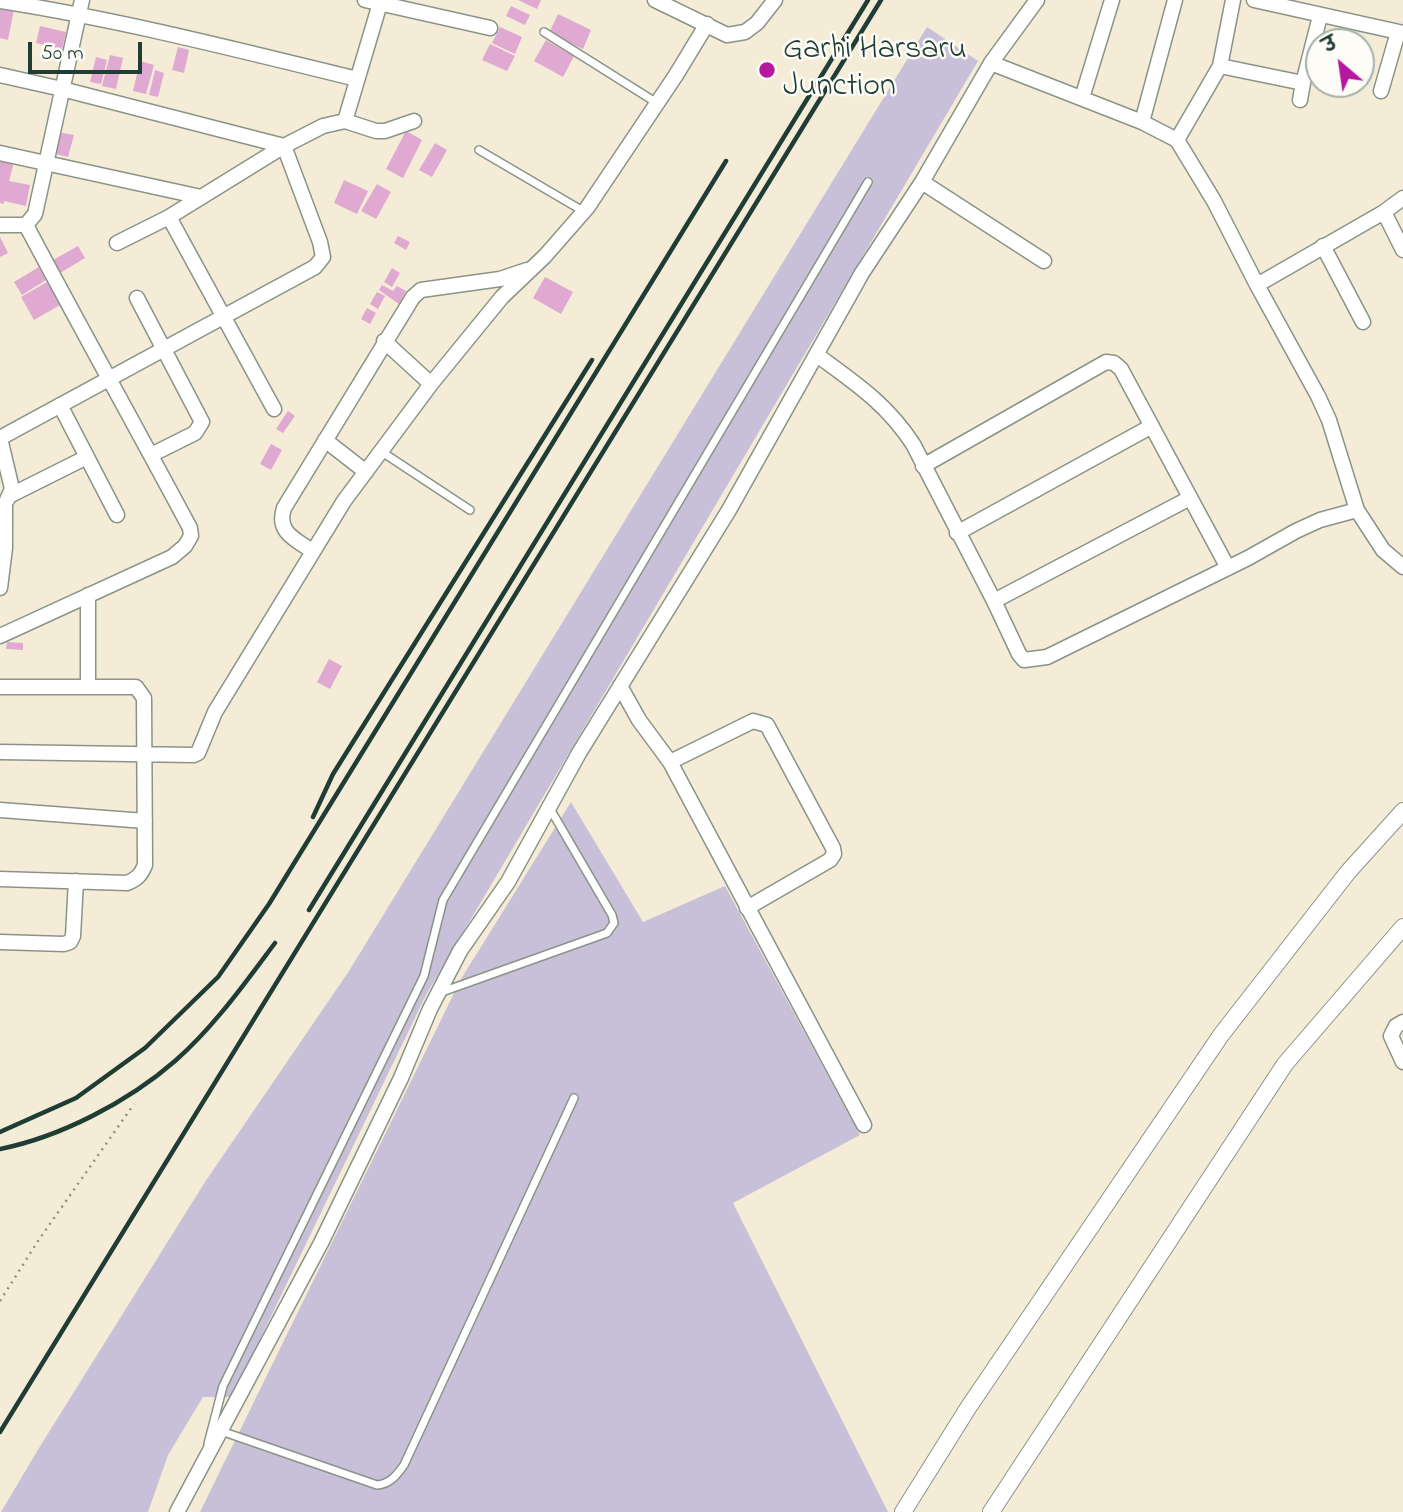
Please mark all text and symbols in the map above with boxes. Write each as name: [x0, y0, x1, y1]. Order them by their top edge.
scale bar: [32, 28, 145, 72]
north arrow: [1305, 28, 1375, 98]
text: उ: [1318, 31, 1343, 61]
place label: Garhi Harsaru Junction: [783, 33, 967, 108]
text: 50 m: [41, 39, 84, 69]
marker: Garhi Harsaru Junction: [757, 60, 777, 80]

